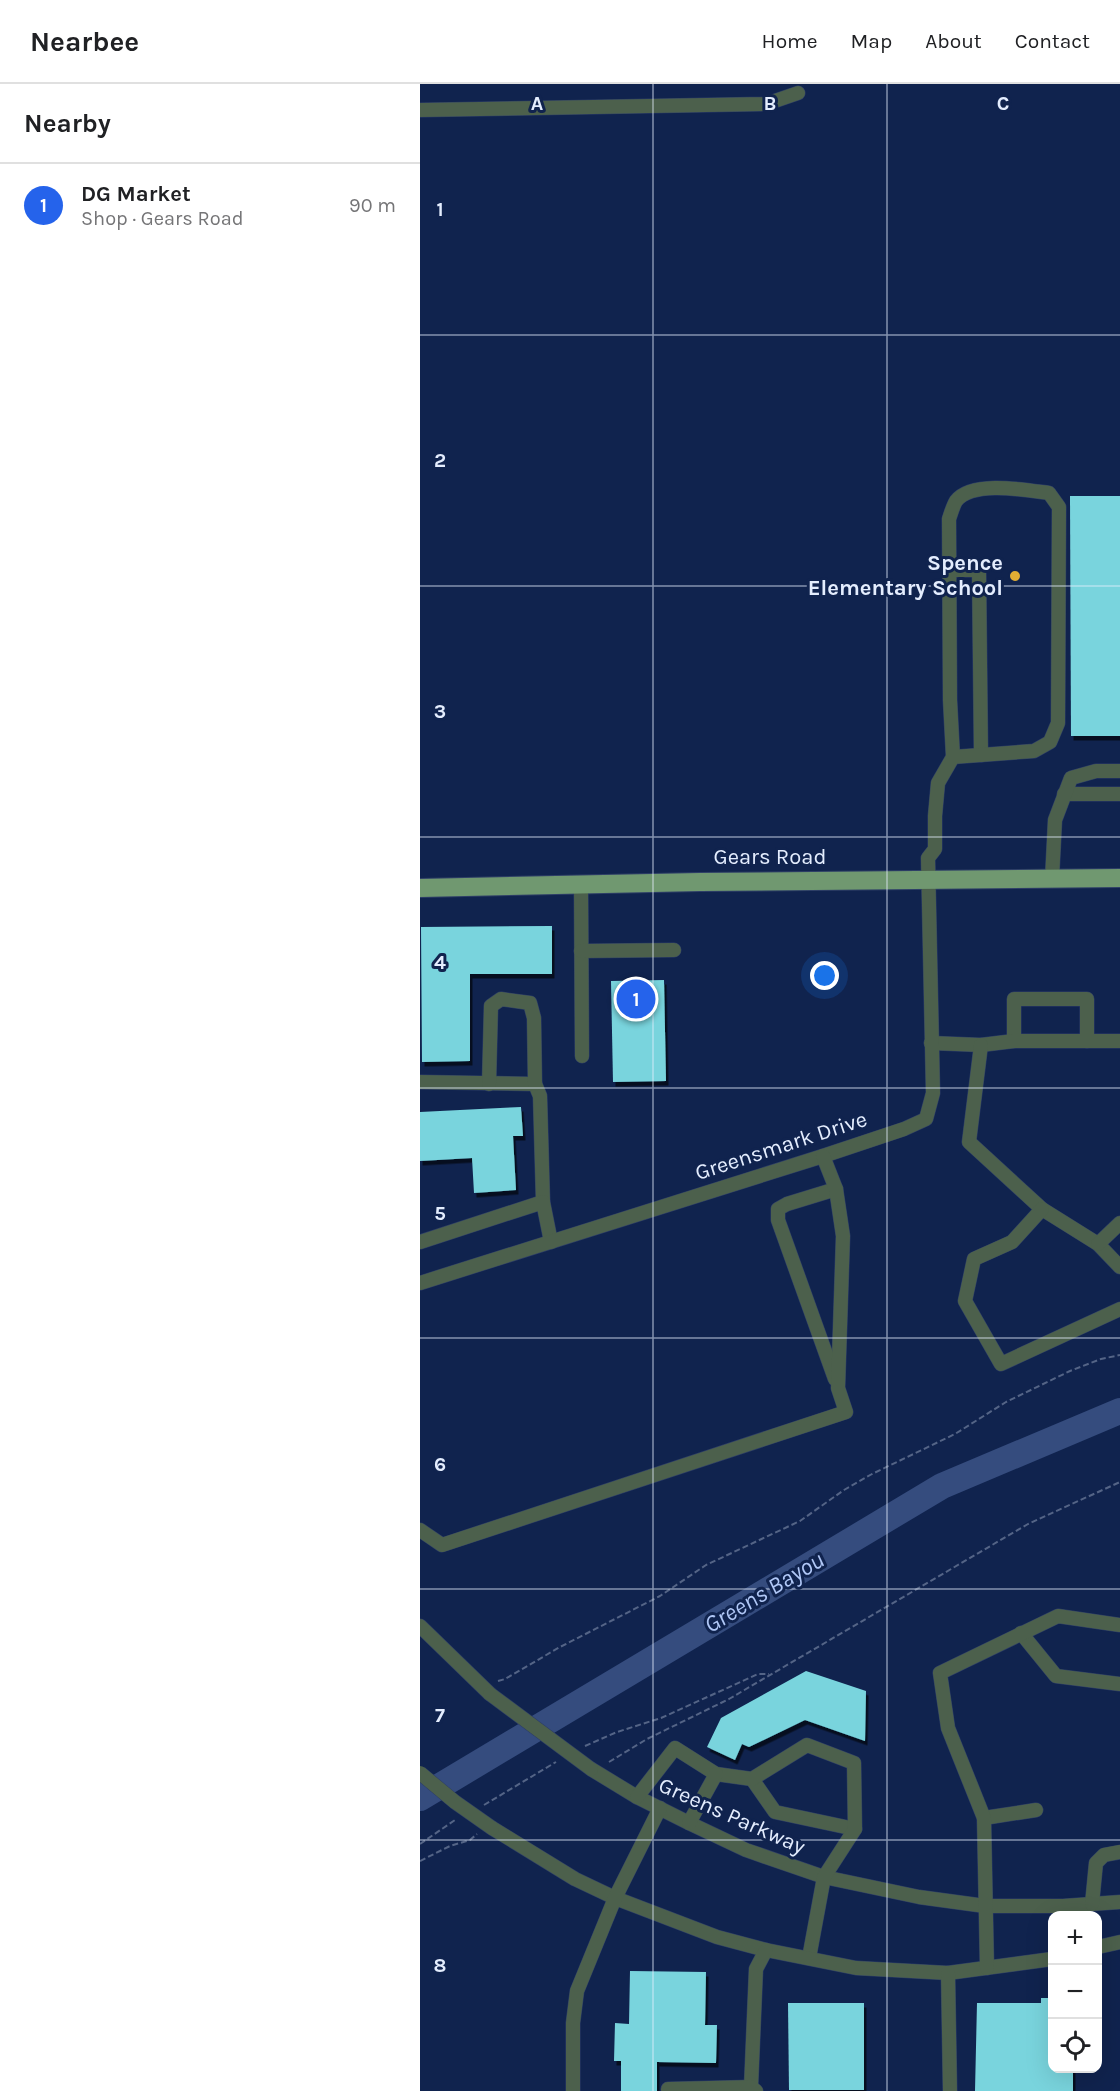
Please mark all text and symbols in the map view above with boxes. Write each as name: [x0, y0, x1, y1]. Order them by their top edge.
text: Nearbee: [30, 25, 139, 58]
text: Home: [762, 29, 818, 53]
text: Map: [851, 29, 892, 53]
text: About: [925, 29, 982, 53]
text: Contact: [1015, 29, 1090, 53]
text: A: [531, 92, 544, 115]
text: B: [764, 92, 776, 115]
text: C: [997, 92, 1009, 115]
text: Nearby: [24, 108, 111, 139]
text: DG Market: [81, 181, 191, 207]
text: 1: [40, 194, 47, 217]
text: 90 m: [349, 194, 396, 217]
text: 1: [436, 198, 444, 221]
text: Shop · Gears Road: [81, 207, 244, 230]
text: 2: [434, 449, 446, 472]
place label: Spence Elementary School: [808, 550, 1003, 601]
marker: Spence Elementary School: [1008, 569, 1022, 583]
text: 3: [434, 700, 446, 723]
street label: Gears Road: [714, 844, 826, 870]
text: 4: [434, 951, 446, 974]
your location: [810, 961, 839, 990]
pin: 1: [616, 976, 656, 1022]
street label: Greensmark Drive: [692, 1106, 870, 1186]
text: 5: [434, 1202, 446, 1225]
text: 6: [434, 1453, 446, 1476]
water label: Greens Bayou: [699, 1545, 829, 1639]
text: 7: [435, 1704, 445, 1727]
street label: Greens Parkway: [655, 1772, 809, 1860]
map controls: [1048, 1911, 1102, 2073]
button: +: [1048, 1911, 1102, 1965]
text: 8: [434, 1954, 446, 1977]
button: −: [1048, 1965, 1102, 2019]
button: locate: [1048, 2019, 1102, 2073]

